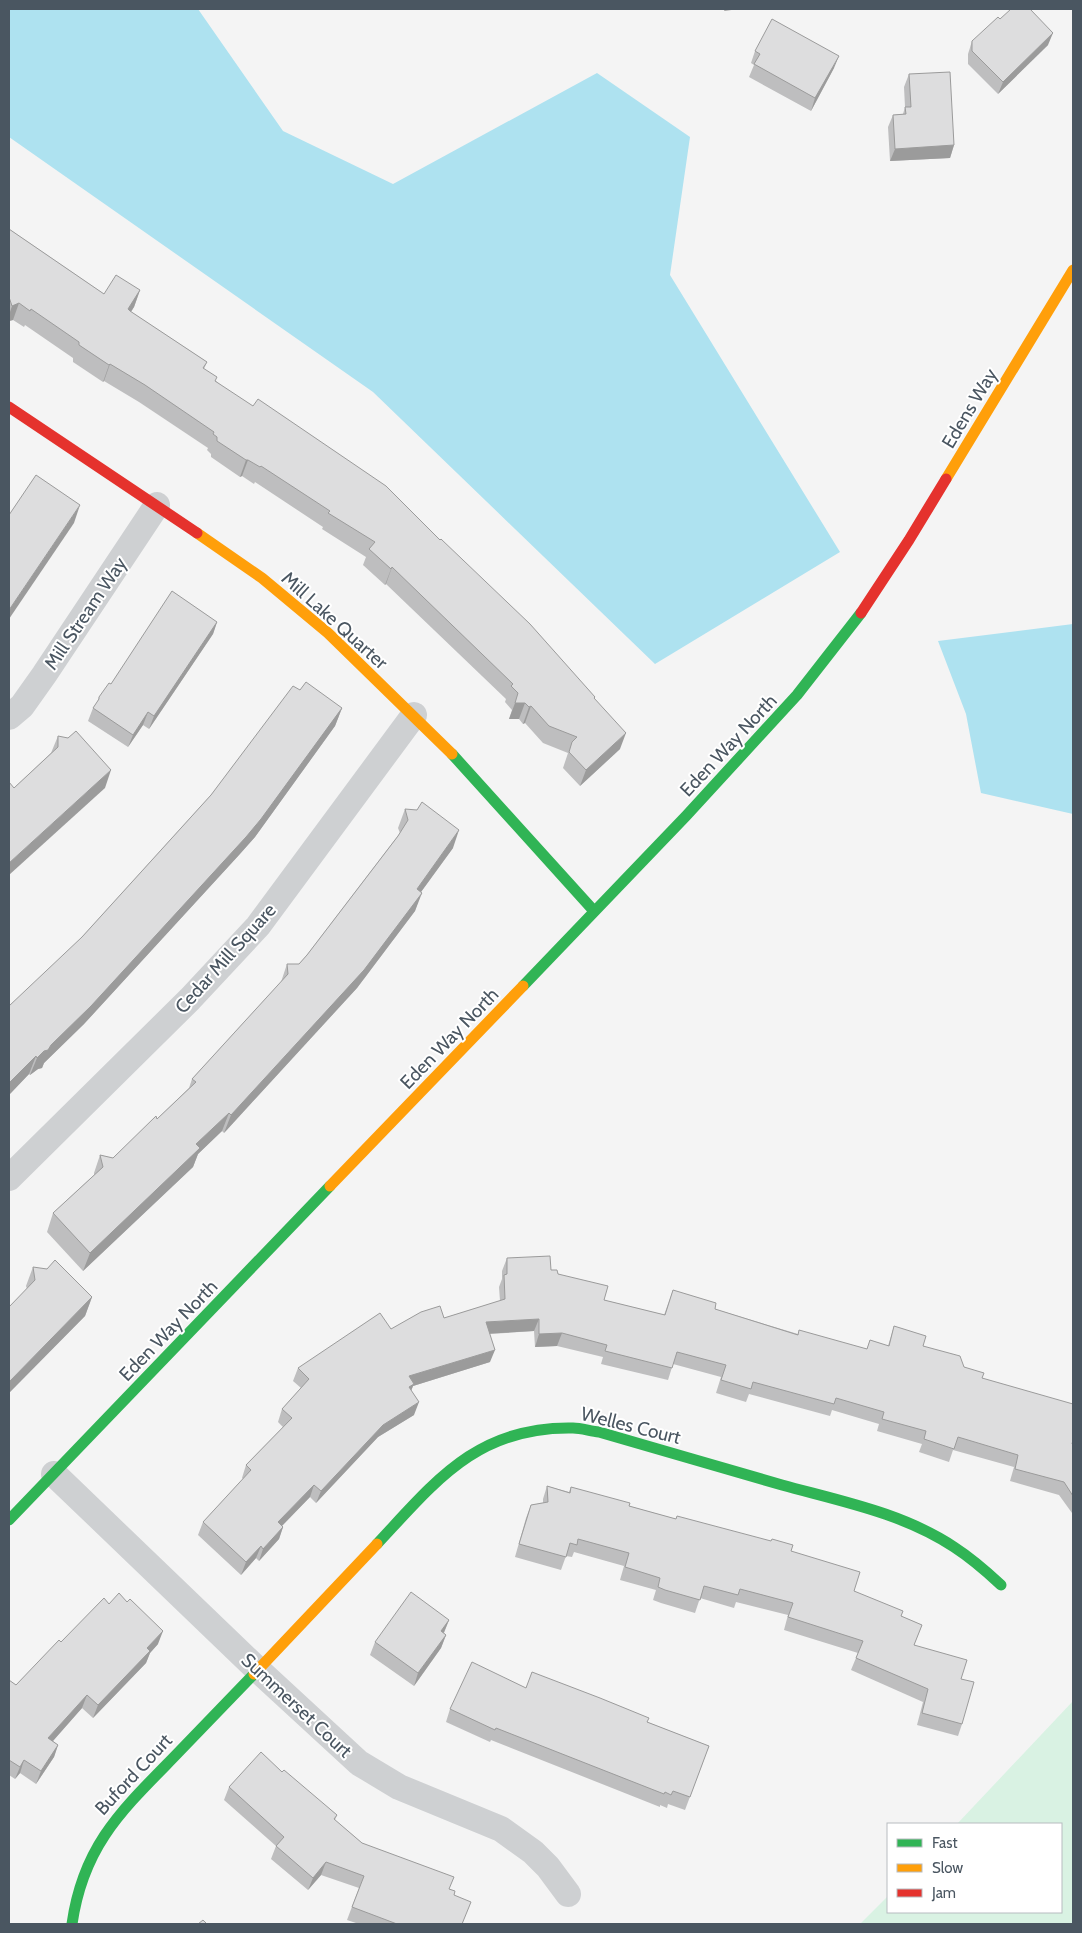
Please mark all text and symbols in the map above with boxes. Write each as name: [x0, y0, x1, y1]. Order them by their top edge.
street label: Edens Way: [937, 364, 1002, 452]
street label: Mill Stream Way: [39, 552, 132, 674]
street label: Mill Lake Quarter: [277, 567, 392, 674]
street label: Eden Way North: [675, 689, 782, 801]
street label: Cedar Mill Square: [170, 898, 281, 1018]
street label: Eden Way North: [395, 983, 503, 1094]
street label: Eden Way North: [114, 1275, 222, 1386]
street label: Welles Court: [579, 1402, 684, 1449]
street label: Summerset Court: [237, 1648, 357, 1763]
street label: Buford Court: [90, 1729, 177, 1820]
legend: [887, 1823, 1062, 1913]
text: Fast: [932, 1834, 957, 1852]
text: Slow: [932, 1859, 963, 1877]
text: Jam: [931, 1884, 956, 1902]

